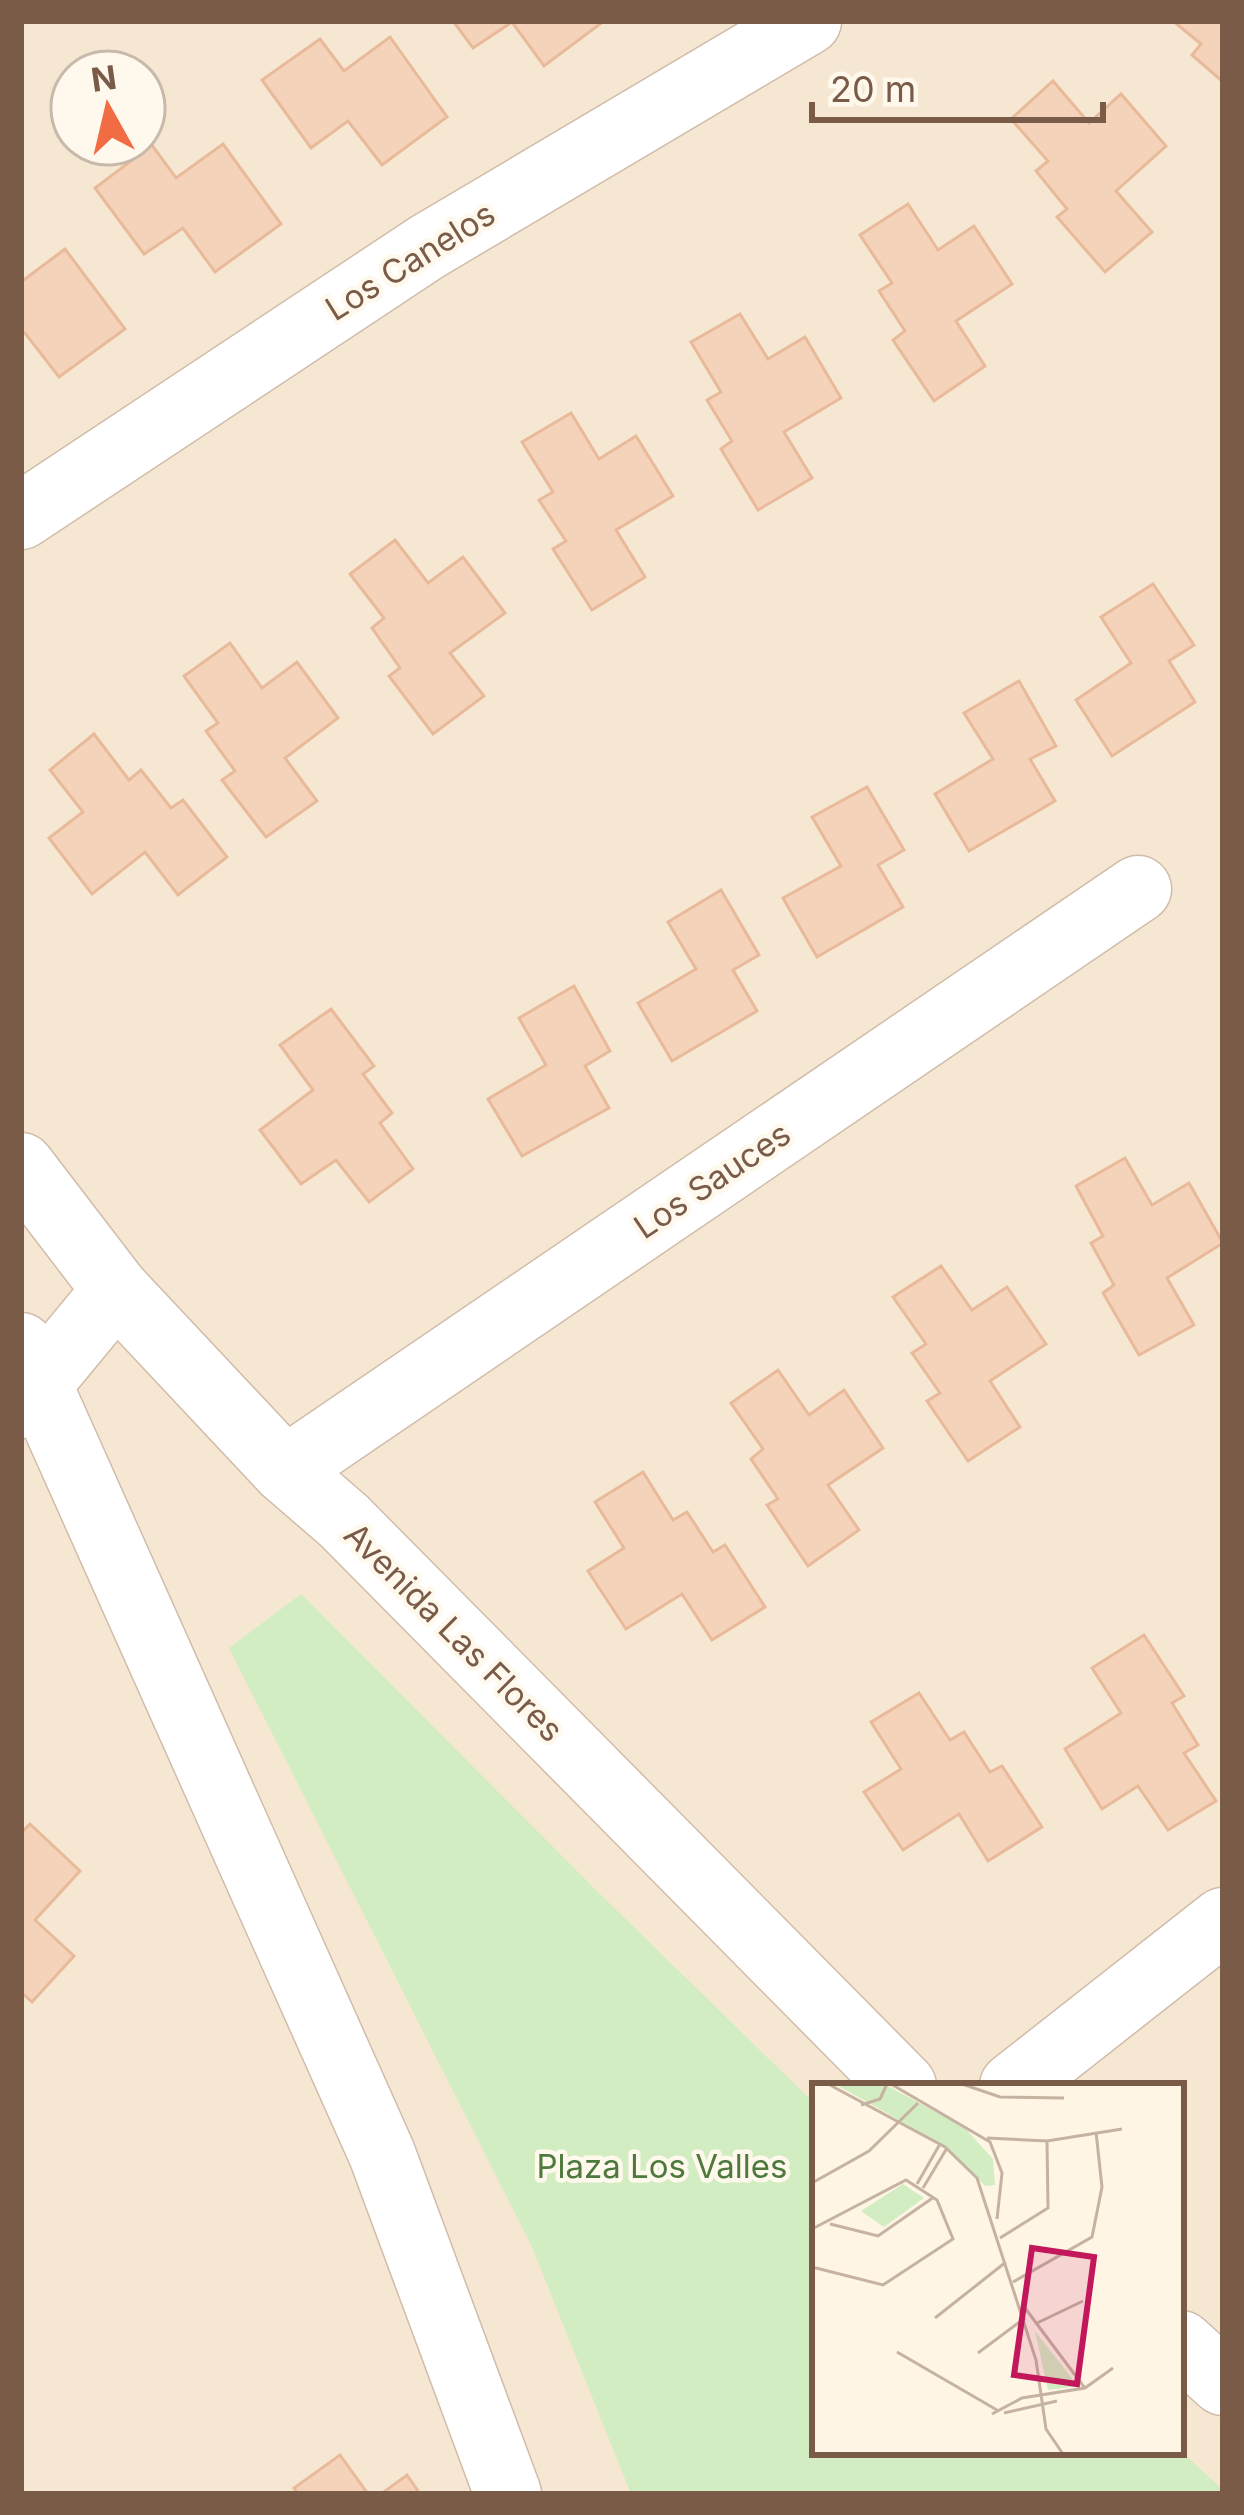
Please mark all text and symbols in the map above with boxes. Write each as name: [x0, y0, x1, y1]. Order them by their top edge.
north arrow: [48, 48, 168, 168]
scale bar: [812, 48, 1103, 122]
text: N: [89, 57, 119, 100]
text: 20 m: [830, 67, 916, 111]
street label: Los Canelos: [318, 193, 502, 329]
street label: Los Sauces: [626, 1113, 798, 1247]
street label: Avenida Las Flores: [336, 1514, 572, 1750]
inset map: [812, 2083, 1184, 2455]
park label: Plaza Los Valles: [536, 2146, 788, 2186]

